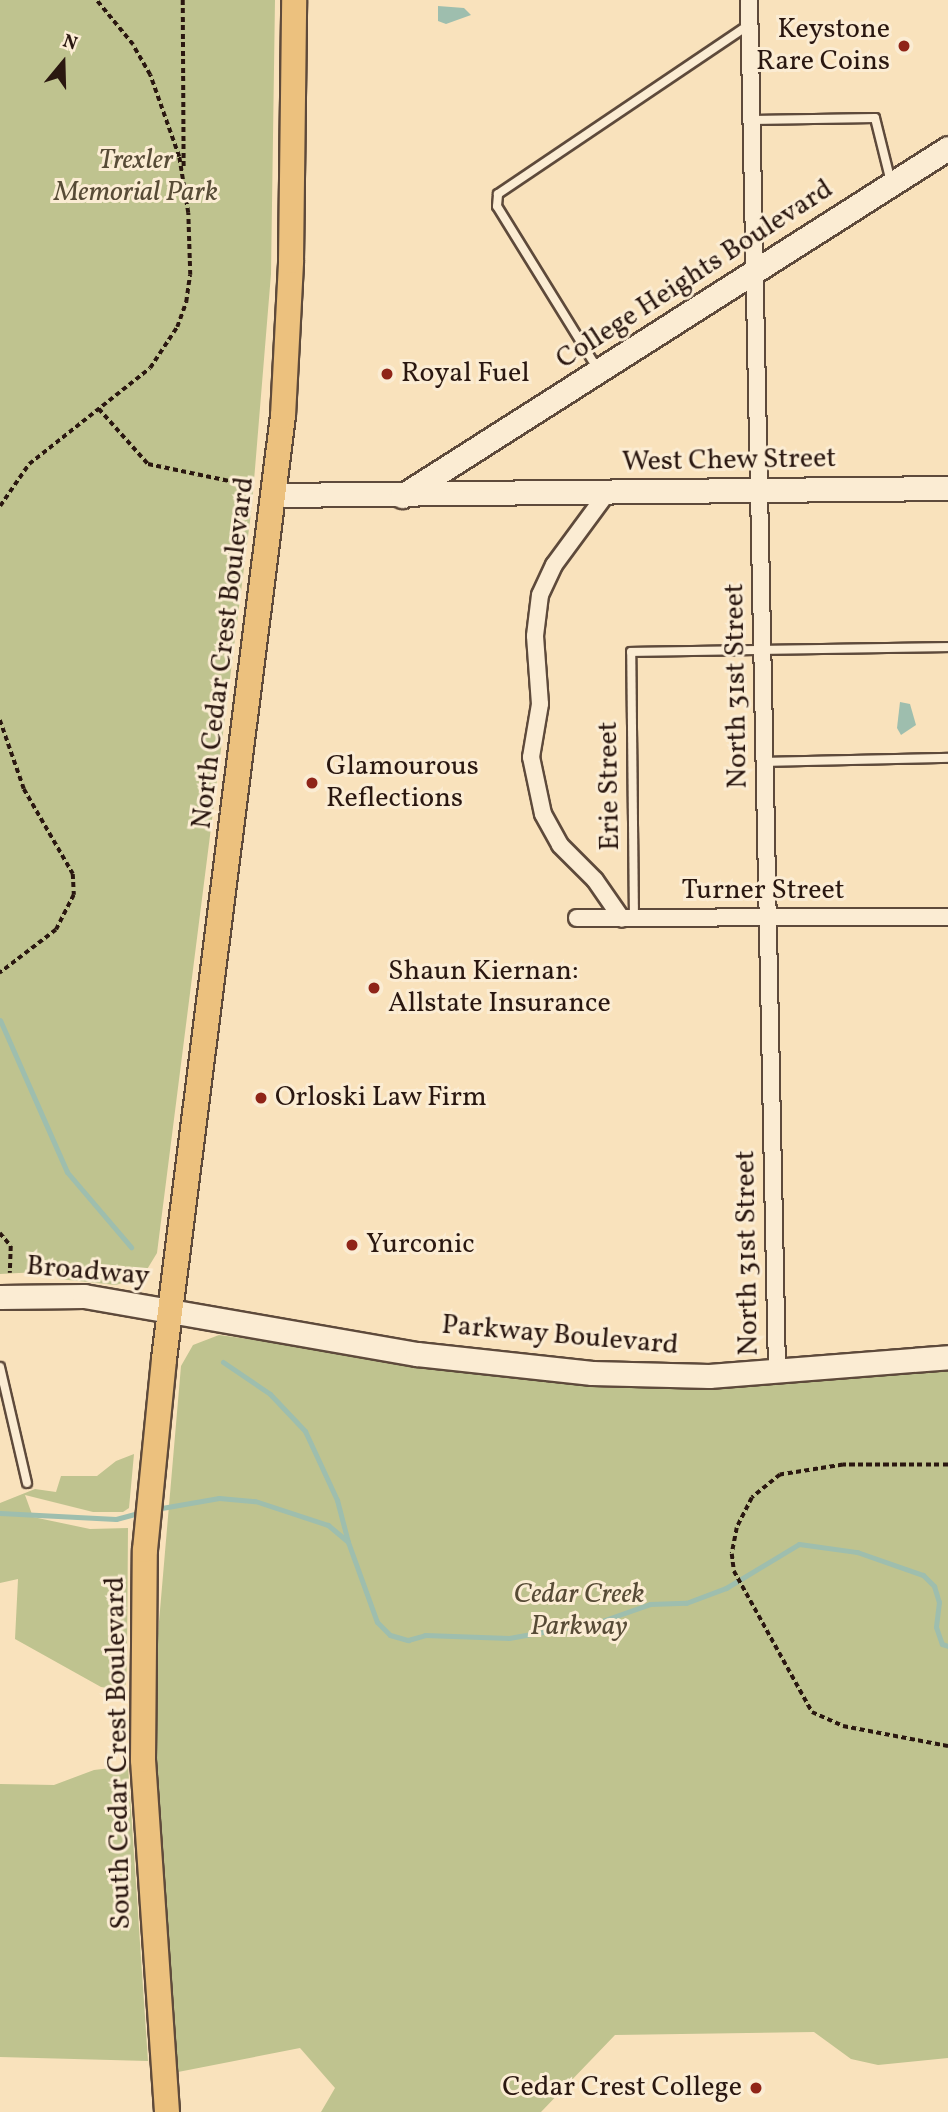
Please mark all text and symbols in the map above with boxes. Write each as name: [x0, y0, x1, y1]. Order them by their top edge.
place label: Keystone Rare Coins: [756, 13, 890, 79]
north arrow: [28, 28, 98, 98]
text: N: [59, 29, 81, 58]
marker: Keystone Rare Coins: [896, 38, 912, 54]
park label: Trexler Memorial Park: [54, 144, 218, 210]
street label: College Heights Boulevard: [550, 173, 840, 377]
place label: Royal Fuel: [401, 357, 530, 391]
marker: Royal Fuel: [379, 366, 395, 382]
street label: West Chew Street: [621, 442, 837, 480]
street label: North Cedar Crest Boulevard: [186, 475, 262, 831]
street label: North 31st Street: [718, 583, 756, 789]
street label: Erie Street: [592, 721, 628, 851]
place label: Glamourous Reflections: [326, 750, 479, 816]
marker: Glamourous Reflections: [304, 775, 320, 791]
street label: Turner Street: [681, 874, 845, 908]
place label: Shaun Kiernan: Allstate Insurance: [388, 955, 611, 1021]
marker: Shaun Kiernan: Allstate Insurance: [366, 980, 382, 996]
place label: Orloski Law Firm: [275, 1081, 488, 1115]
marker: Orloski Law Firm: [253, 1090, 269, 1106]
street label: North 31st Street: [729, 1150, 767, 1356]
place label: Yurconic: [366, 1228, 475, 1262]
marker: Yurconic: [344, 1237, 360, 1253]
street label: Broadway: [25, 1250, 151, 1294]
street label: Parkway Boulevard: [440, 1309, 680, 1363]
street label: South Cedar Crest Boulevard: [99, 1576, 139, 1930]
park label: Cedar Creek Parkway: [513, 1578, 645, 1644]
place label: Cedar Crest College: [502, 2071, 742, 2105]
marker: Cedar Crest College: [748, 2080, 764, 2096]

